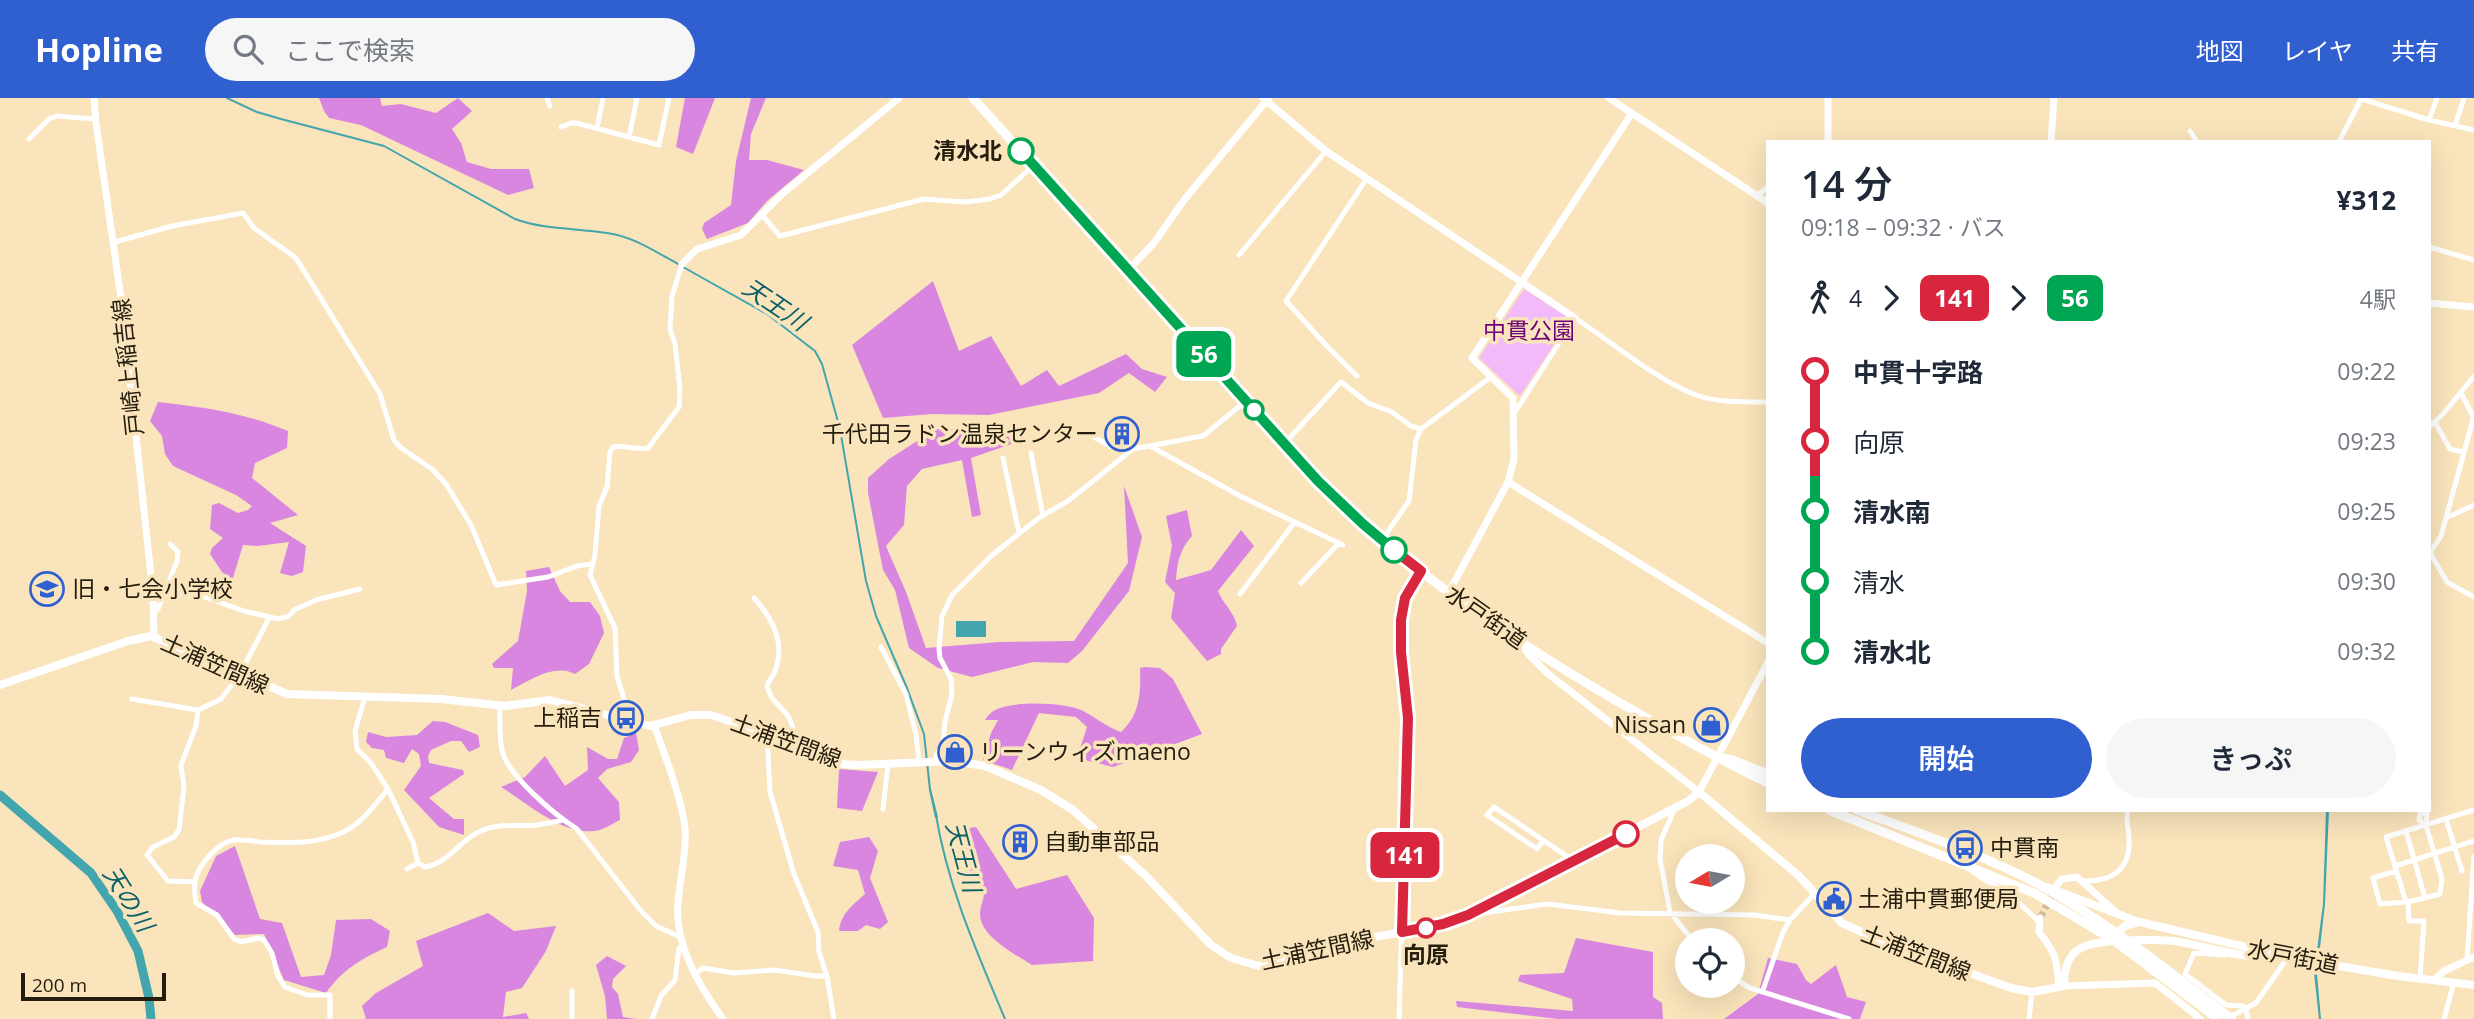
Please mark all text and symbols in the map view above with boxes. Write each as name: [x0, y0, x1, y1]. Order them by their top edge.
search box: [205, 18, 695, 81]
text: Hopline: [35, 27, 163, 72]
icon: search: [229, 30, 267, 68]
text: ここで検索: [285, 32, 415, 68]
text: 地図: [2196, 34, 2244, 67]
text: レイヤ: [2282, 34, 2353, 67]
text: 共有: [2391, 34, 2439, 67]
place label: 清水北: [933, 134, 1002, 166]
marker: 清水北: [1008, 138, 1034, 164]
text: 14 分: [1801, 157, 1892, 209]
text: ¥312: [2337, 182, 2396, 218]
text: 09:18 – 09:32 · バス: [1801, 211, 2006, 243]
water label: 天王川: [737, 270, 817, 339]
icon: walk: [1801, 279, 1839, 317]
icon: forward: [1872, 279, 1910, 317]
icon: forward: [1999, 279, 2037, 317]
text: 141: [1934, 281, 1975, 314]
text: 56: [2061, 281, 2089, 314]
text: 4: [1849, 282, 1862, 314]
text: 4駅: [2360, 283, 2396, 315]
street label: 戸崎上稲吉線: [104, 297, 150, 437]
park label: 中貫公園: [1483, 314, 1575, 346]
line badge: 56: [1172, 331, 1236, 377]
text: 56: [1190, 337, 1218, 370]
text: 中貫十字路: [1853, 354, 1983, 390]
text: 09:22: [2337, 355, 2396, 387]
unlabelled marker: [1244, 400, 1264, 420]
building icon: 千代田ラドン温泉センター: [1103, 415, 1141, 453]
place label: 千代田ラドン温泉センター: [822, 417, 1098, 449]
text: 向原: [1853, 424, 1905, 460]
text: 09:23: [2337, 425, 2396, 457]
text: 清水南: [1853, 494, 1931, 530]
text: 09:25: [2337, 495, 2396, 527]
unlabelled marker: [1381, 537, 1407, 563]
text: 清水: [1853, 564, 1905, 600]
text: 09:30: [2337, 565, 2396, 597]
school or university icon: 旧・七会小学校: [28, 570, 66, 608]
place label: 旧・七会小学校: [72, 572, 233, 604]
street label: 水戸街道: [1440, 577, 1533, 656]
street label: 土浦笠間線: [156, 625, 274, 701]
text: 清水北: [1853, 634, 1931, 670]
text: 09:32: [2337, 635, 2396, 667]
bus stop icon: 上稲吉: [607, 699, 645, 737]
place label: 上稲吉: [533, 701, 602, 733]
street label: 土浦笠間線: [727, 705, 846, 775]
shop icon: Nissan: [1692, 706, 1730, 744]
place label: Nissan: [1614, 708, 1686, 740]
button: 開始: [1801, 718, 2092, 798]
button: きっぷ: [2106, 718, 2396, 798]
shop icon: リーンウィズmaeno: [936, 733, 974, 771]
place label: リーンウィズmaeno: [979, 735, 1191, 767]
water label: 天王川: [939, 818, 990, 899]
unlabelled marker: [1613, 821, 1639, 847]
building icon: 自動車部品: [1001, 823, 1039, 861]
place label: 自動車部品: [1044, 825, 1159, 857]
bus stop icon: 中貫南: [1946, 829, 1984, 867]
place label: 中貫南: [1990, 831, 2059, 863]
line badge: 141: [1365, 832, 1445, 878]
text: 141: [1384, 838, 1426, 871]
north arrow: [1675, 844, 1745, 914]
map controls: [1675, 844, 1745, 998]
water label: 天の川: [96, 859, 164, 940]
public building icon: 土浦中貫郵便局: [1815, 880, 1853, 918]
place label: 土浦中貫郵便局: [1858, 882, 2019, 914]
street label: 土浦笠間線: [1857, 917, 1976, 988]
marker: 向原: [1416, 918, 1436, 938]
street label: 土浦笠間線: [1257, 921, 1376, 977]
button: locate: [1675, 928, 1745, 998]
street label: 水戸街道: [2245, 932, 2341, 981]
place label: 向原: [1403, 938, 1449, 970]
scale bar: [21, 970, 166, 1002]
text: 200 m: [32, 972, 87, 998]

